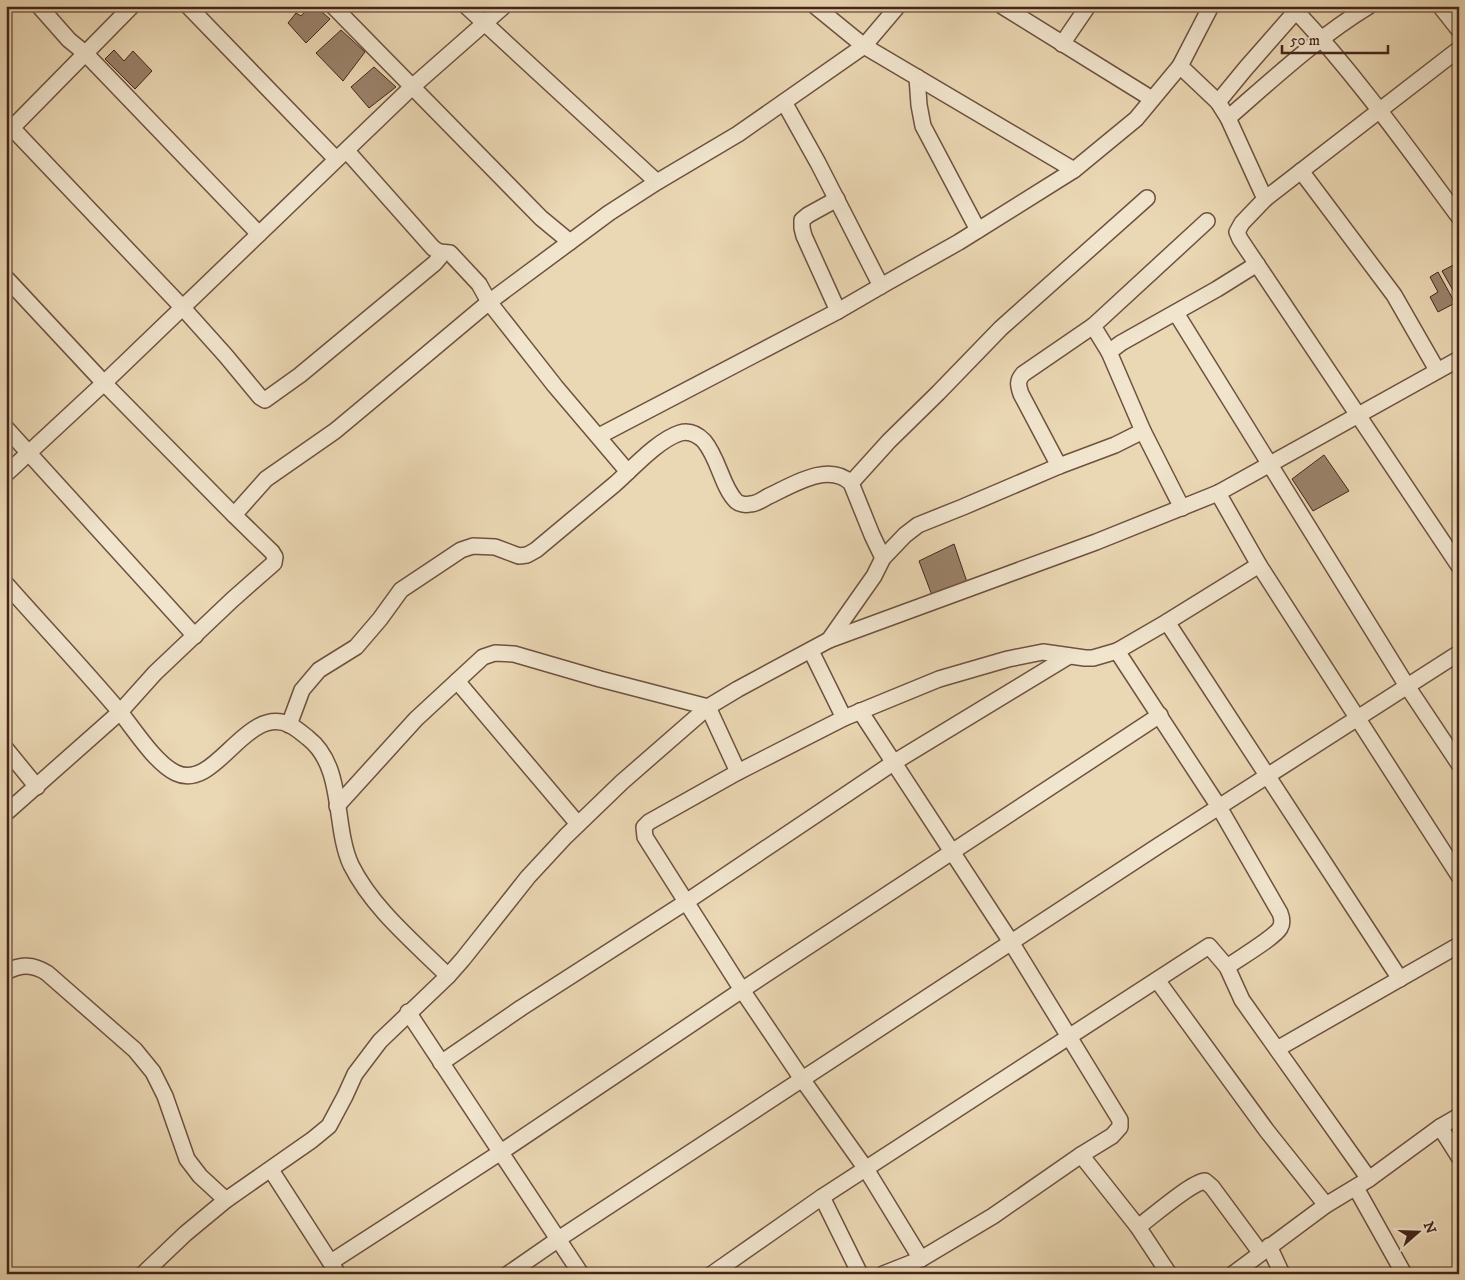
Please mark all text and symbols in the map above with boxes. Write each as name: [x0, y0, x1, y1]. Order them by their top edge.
scale bar: [1282, 22, 1389, 54]
text: 50 m: [1290, 31, 1320, 50]
north arrow: [1392, 1208, 1442, 1258]
text: N: [1419, 1219, 1440, 1237]

